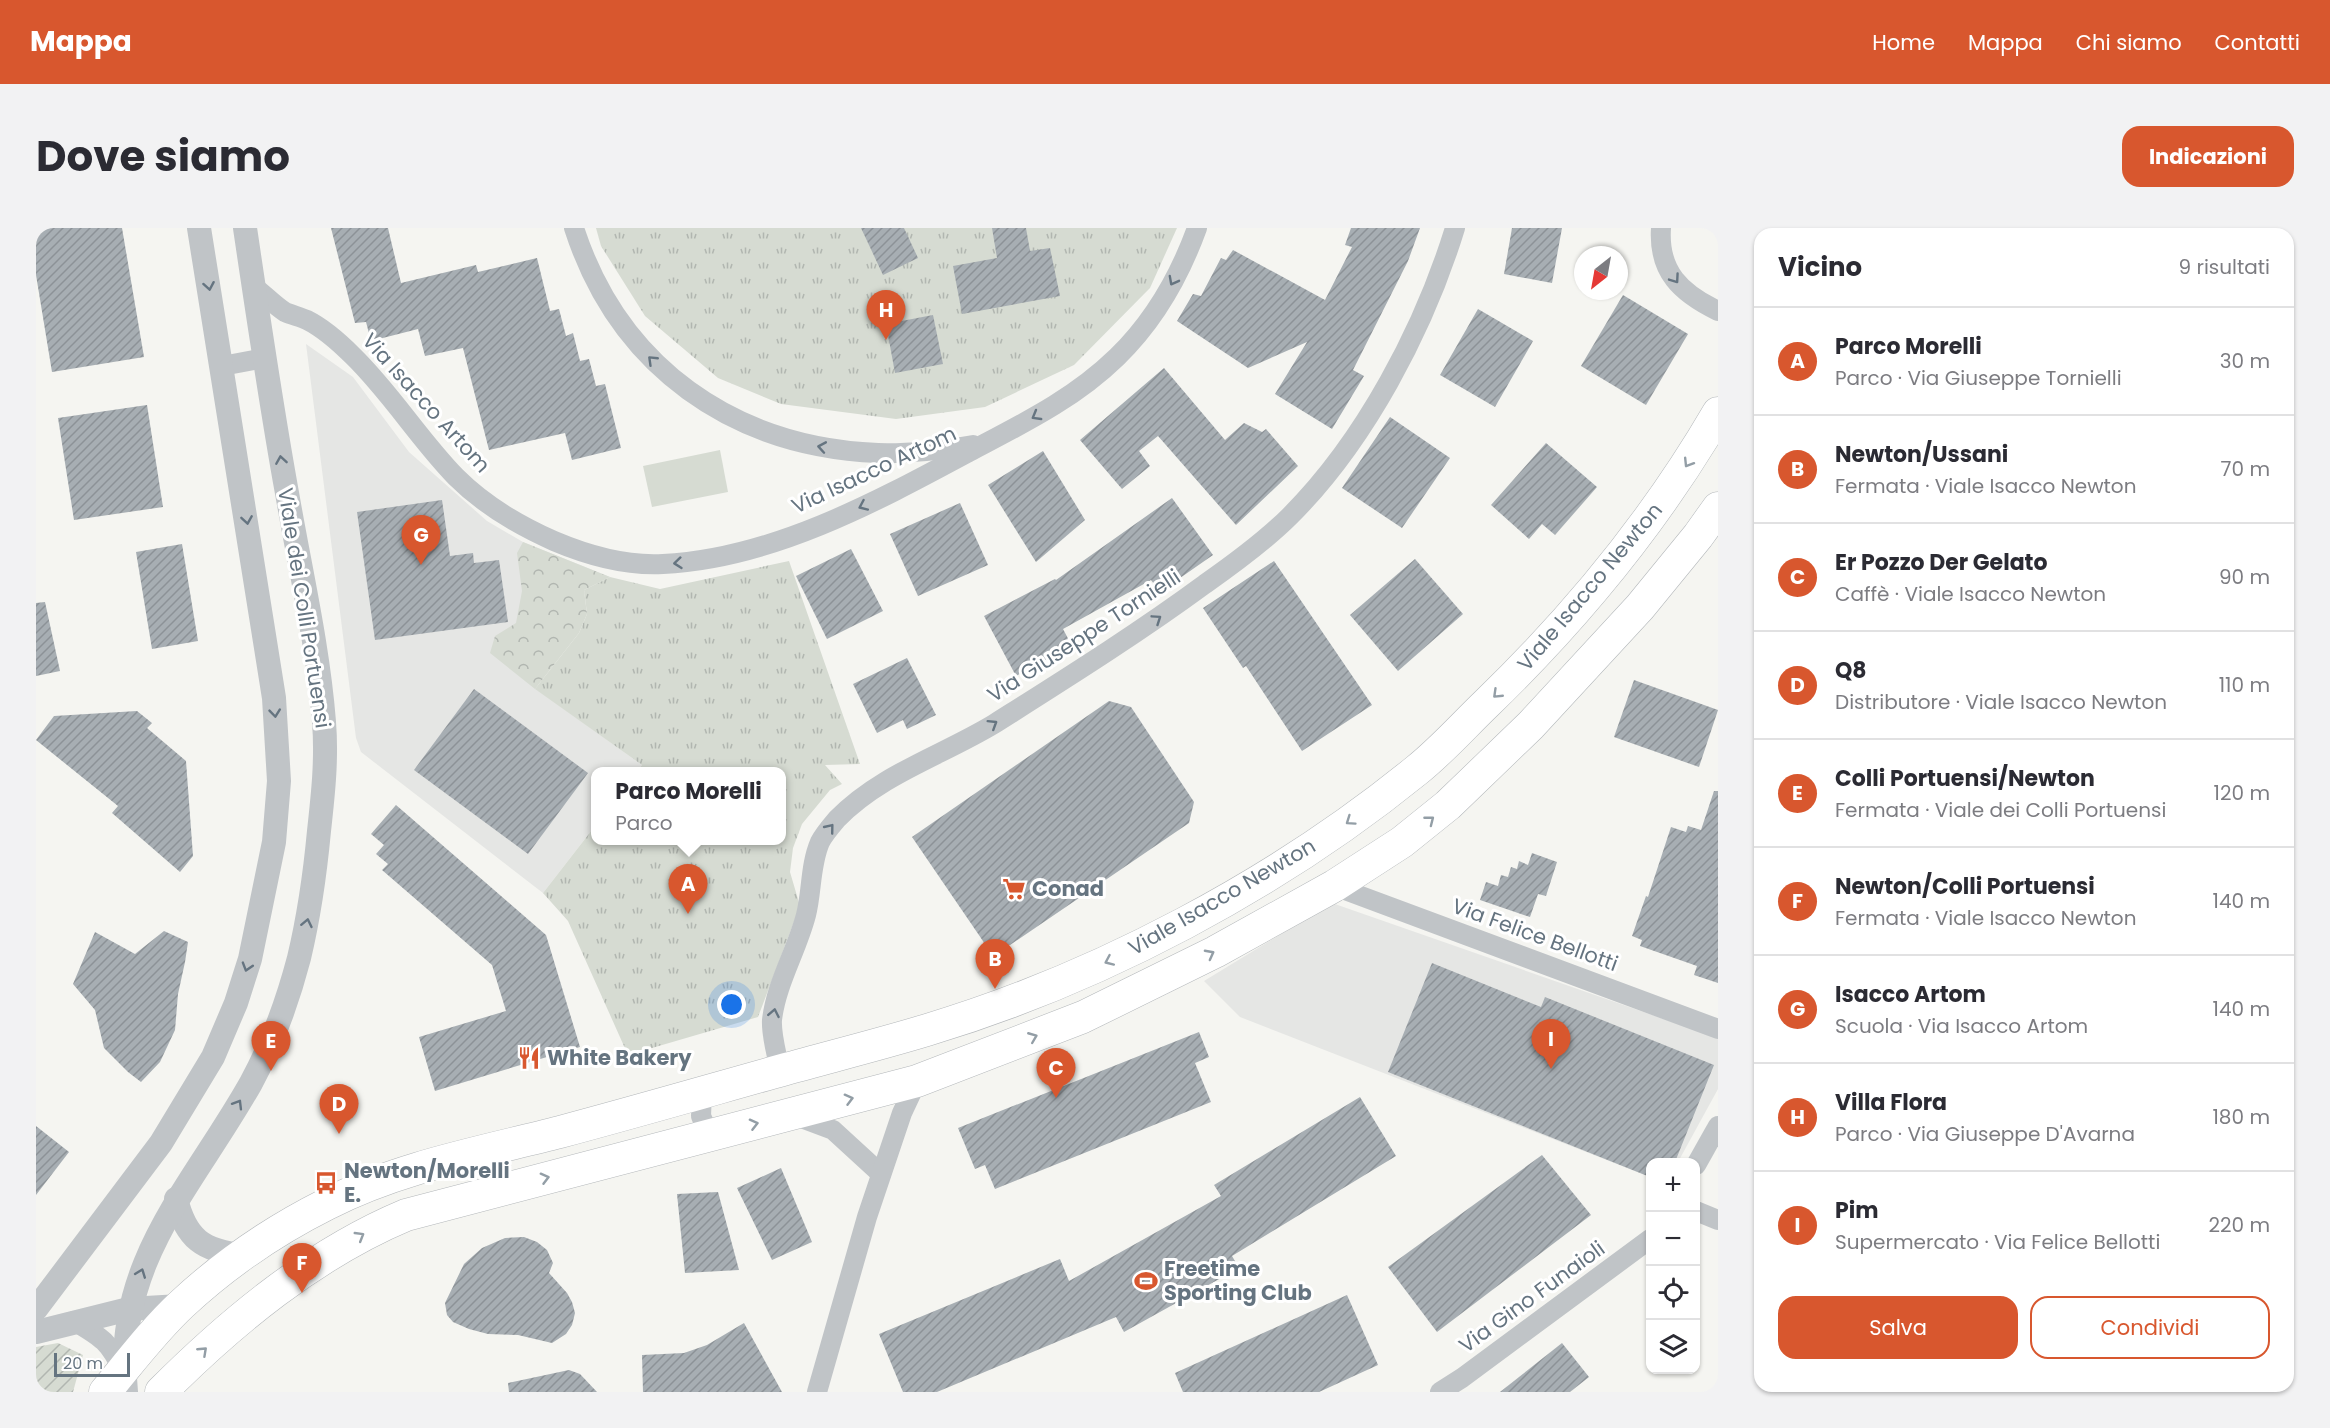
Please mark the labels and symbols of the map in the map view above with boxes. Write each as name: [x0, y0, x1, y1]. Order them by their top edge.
north arrow: [1574, 246, 1628, 300]
one-way arrow: [1668, 272, 1679, 283]
one-way arrow: [1169, 275, 1180, 286]
one-way arrow: [202, 280, 215, 290]
pin: H: [866, 291, 906, 340]
street label: Via Isacco Artom: [356, 327, 497, 479]
one-way arrow: [648, 356, 659, 367]
one-way arrow: [1032, 409, 1042, 421]
street label: Via Isacco Artom: [787, 419, 961, 520]
one-way arrow: [818, 441, 827, 453]
one-way arrow: [276, 455, 288, 464]
one-way arrow: [1683, 457, 1695, 467]
street label: Viale dei Colli Portuensi: [271, 486, 338, 730]
street label: Viale Isacco Newton: [1510, 496, 1669, 677]
one-way arrow: [859, 499, 870, 511]
one-way arrow: [240, 515, 252, 524]
pin: G: [402, 516, 440, 565]
one-way arrow: [673, 556, 682, 569]
street label: Via Giuseppe Tornielli: [982, 562, 1186, 709]
one-way arrow: [1151, 614, 1161, 626]
one-way arrow: [1493, 686, 1504, 697]
one-way arrow: [268, 708, 281, 717]
one-way arrow: [987, 719, 997, 731]
one-way arrow: [1345, 814, 1356, 825]
one-way arrow: [1423, 817, 1434, 828]
one-way arrow: [822, 824, 833, 835]
street label: Viale Isacco Newton: [1123, 831, 1321, 962]
pin: A: [668, 864, 708, 914]
place label: Conad: [1032, 874, 1104, 903]
supermarket icon: Conad: [1001, 876, 1027, 902]
street label: Via Felice Bellotti: [1448, 891, 1622, 978]
one-way arrow: [299, 918, 312, 928]
pin: B: [976, 940, 1014, 989]
one-way arrow: [1204, 950, 1215, 962]
one-way arrow: [1104, 953, 1115, 965]
one-way arrow: [242, 962, 255, 972]
your location: [717, 990, 746, 1019]
one-way arrow: [767, 1008, 780, 1018]
pin: I: [1532, 1020, 1570, 1069]
pin: E: [252, 1022, 290, 1071]
one-way arrow: [1027, 1032, 1038, 1044]
place label: White Bakery: [547, 1043, 692, 1072]
restaurant icon: White Bakery: [516, 1045, 542, 1071]
pin: C: [1036, 1048, 1076, 1098]
pin: D: [320, 1084, 358, 1134]
one-way arrow: [843, 1094, 853, 1106]
one-way arrow: [231, 1100, 243, 1110]
one-way arrow: [749, 1118, 759, 1131]
place label: Newton/Morelli E.: [344, 1156, 510, 1209]
bus stop icon: Newton/Morelli E.: [313, 1170, 339, 1196]
one-way arrow: [540, 1173, 550, 1185]
one-way arrow: [354, 1232, 364, 1244]
street label: Via Gino Funaioli: [1453, 1234, 1611, 1359]
pin: F: [282, 1244, 322, 1293]
place label: Freetime Sporting Club: [1164, 1254, 1312, 1307]
one-way arrow: [134, 1268, 146, 1279]
sports icon: Freetime Sporting Club: [1133, 1268, 1159, 1294]
one-way arrow: [196, 1347, 207, 1358]
scale bar: [54, 1350, 130, 1378]

